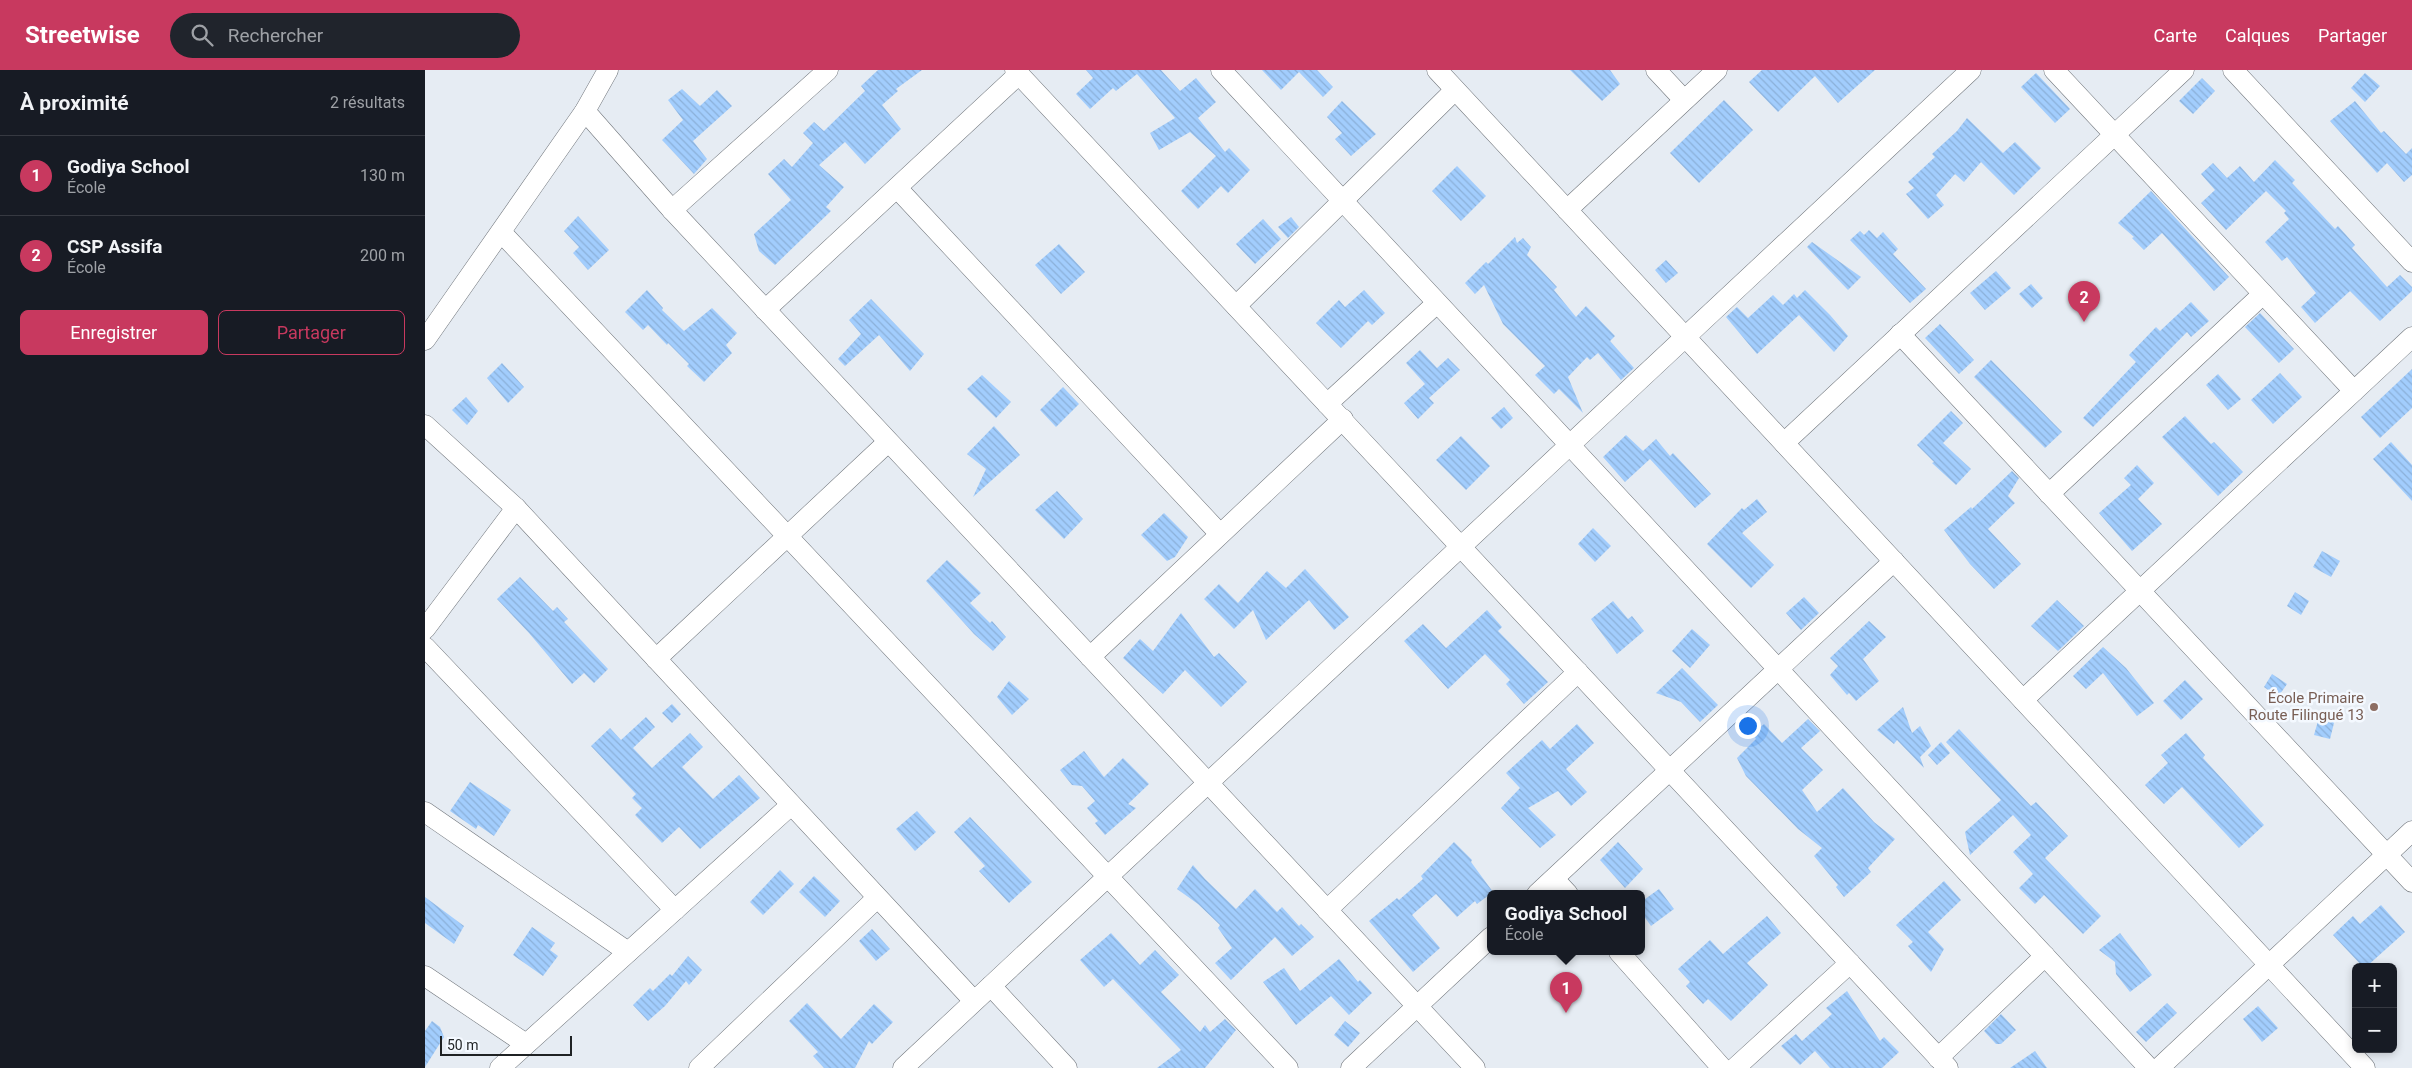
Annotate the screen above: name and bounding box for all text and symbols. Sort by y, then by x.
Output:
search box [170,13,520,58]
text: Streetwise [25,21,140,49]
icon: search [188,21,216,49]
text: Rechercher [228,24,323,47]
text: Carte [2154,25,2197,46]
text: Calques [2225,25,2290,46]
text: Partager [2318,25,2387,46]
text: À proximité [20,91,129,115]
text: 2 résultats [330,93,405,112]
text: Godiya School [67,155,189,178]
text: 1 [31,166,41,185]
text: 130 m [360,166,405,185]
text: École [67,178,106,197]
text: CSP Assifa [67,235,162,258]
text: 2 [31,246,41,265]
text: 200 m [360,246,405,265]
text: École [67,258,106,277]
pin: 2 [2068,281,2100,322]
button: Enregistrer [20,310,208,355]
button: Partager [218,310,405,355]
place label: École Primaire Route Filingué 13 [2249,689,2364,724]
marker: École Primaire Route Filingué 13 [2368,701,2380,713]
your location [1735,713,1761,739]
popup [1487,890,1645,955]
text: Godiya School [1505,902,1627,925]
text: École [1505,925,1544,944]
map controls [2352,963,2397,1053]
button: + [2352,963,2397,1008]
pin: 1 [1550,972,1582,1013]
button: − [2352,1008,2397,1053]
scale bar [440,1033,573,1056]
text: 50 m [447,1037,479,1053]

